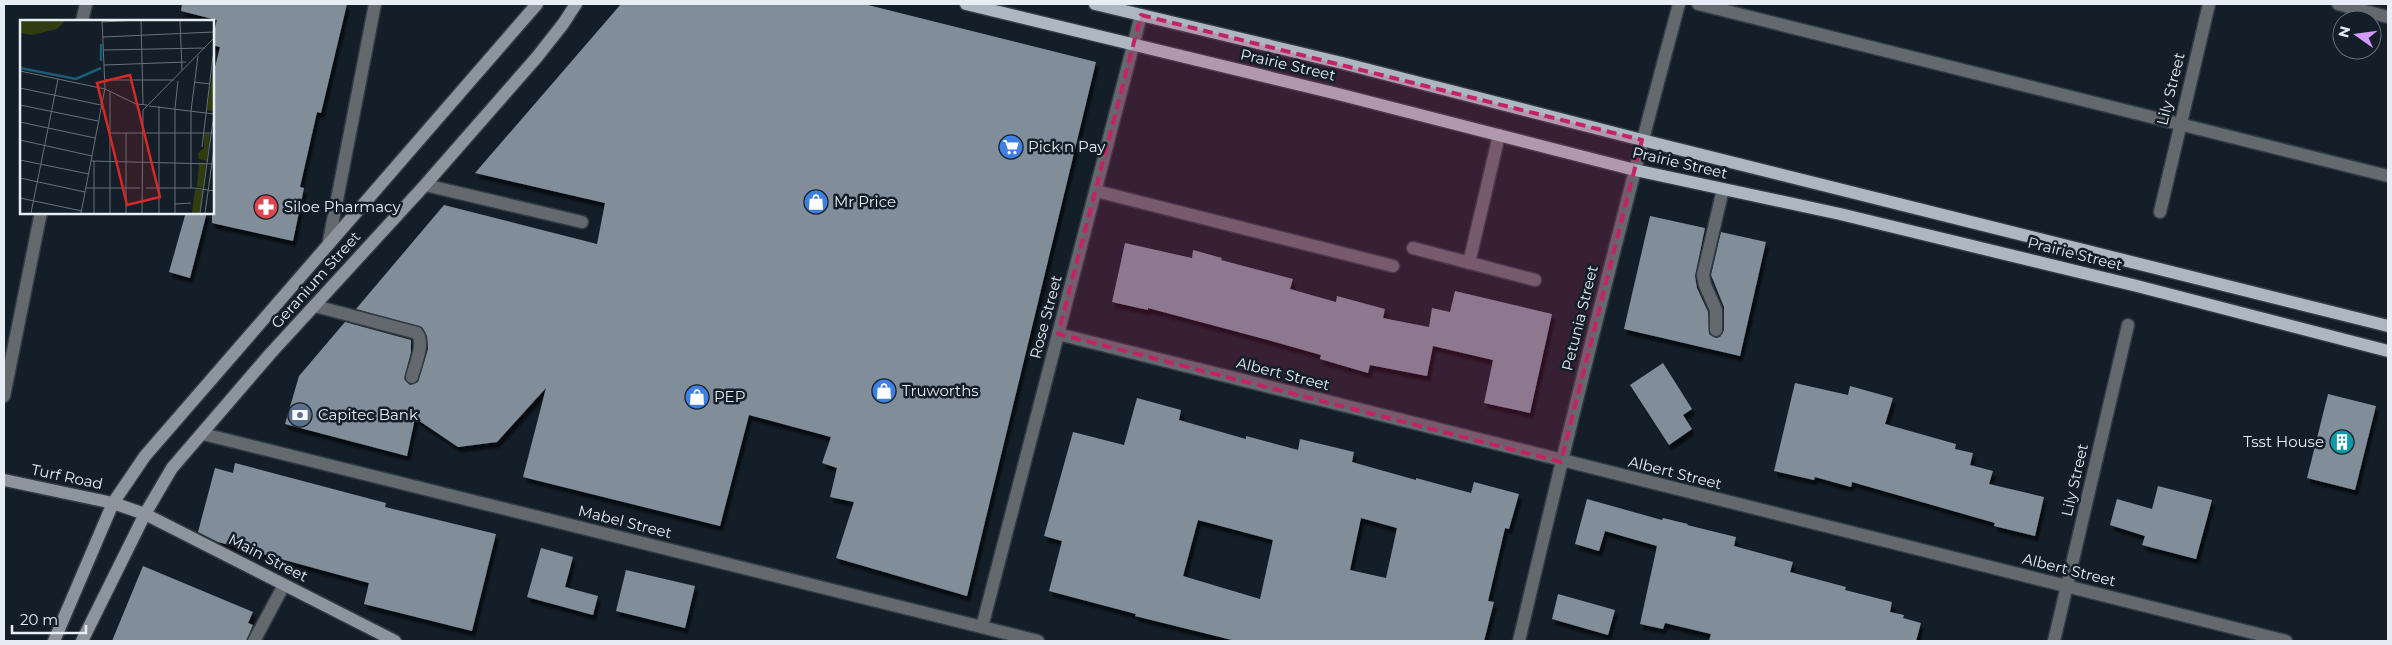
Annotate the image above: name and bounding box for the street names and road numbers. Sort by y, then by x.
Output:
street label: Prairie Street [1239,44,1338,85]
street label: Lily Street [2152,51,2189,127]
street label: Prairie Street [1631,142,1730,183]
street label: Geranium Street [267,227,364,332]
street label: Prairie Street [2026,233,2124,274]
street label: Petunia Street [1557,263,1602,373]
street label: Rose Street [1025,273,1066,361]
street label: Albert Street [1234,353,1332,394]
street label: Lily Street [2057,442,2092,518]
street label: Albert Street [1626,452,1724,493]
street label: Turf Road [30,460,105,493]
street label: Mabel Street [576,501,674,542]
street label: Main Street [225,529,311,586]
street label: Albert Street [2020,549,2118,590]

